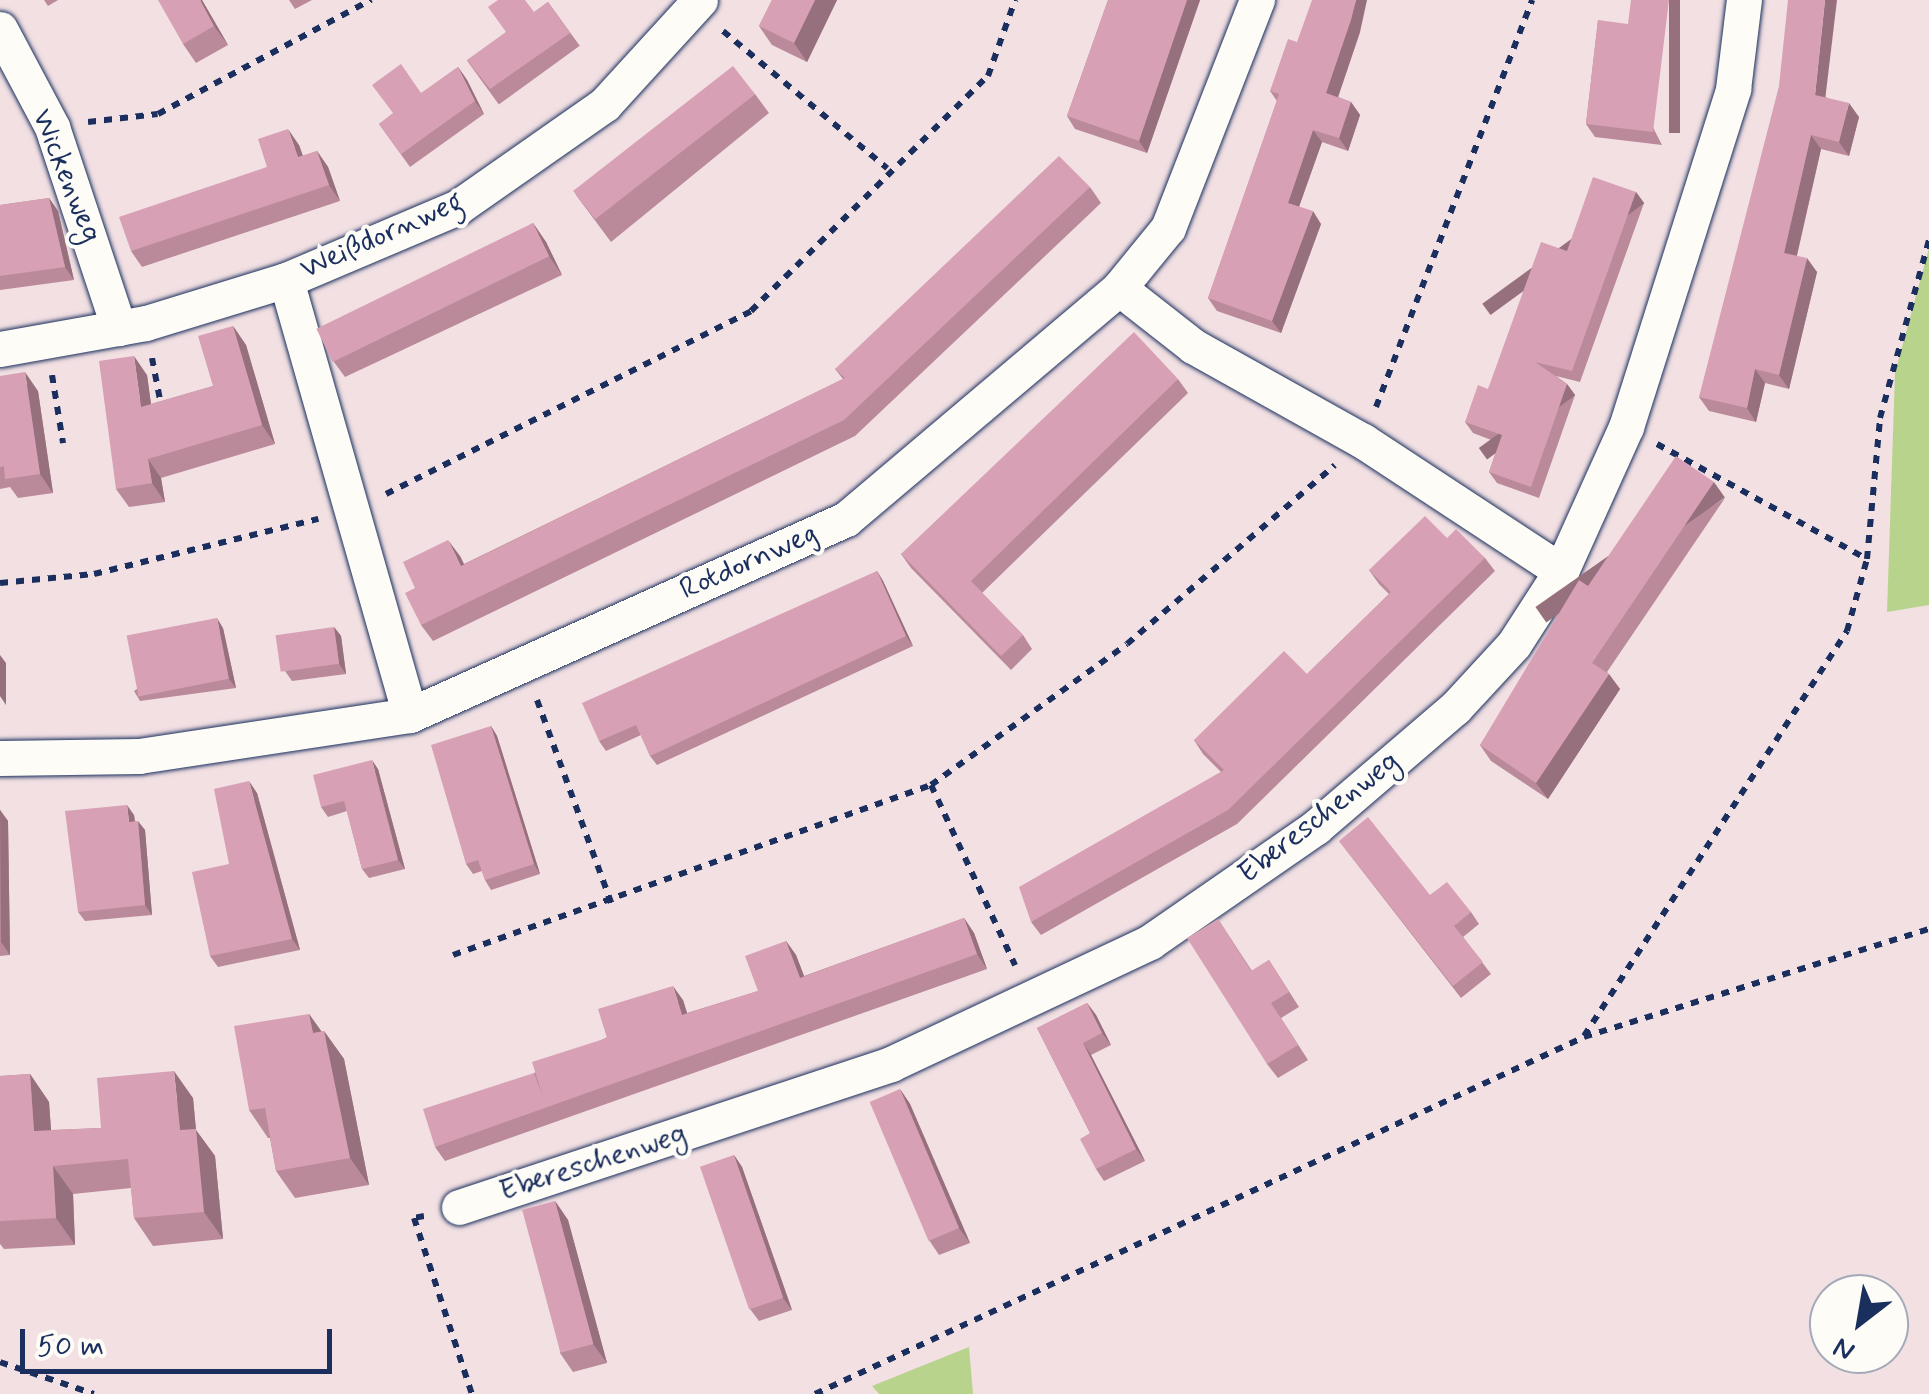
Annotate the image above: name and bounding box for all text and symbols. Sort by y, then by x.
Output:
street label: Wickenweg [23,104,109,248]
street label: Weißdornweg [295,184,469,288]
street label: Rotdornweg [675,516,823,608]
street label: Ebereschenweg [1231,744,1407,892]
street label: Ebereschenweg [495,1116,691,1210]
north arrow [1809,1274,1909,1374]
scale bar [25,1309,338,1371]
text: 50 m [37,1327,104,1366]
text: N [1827,1328,1862,1369]

